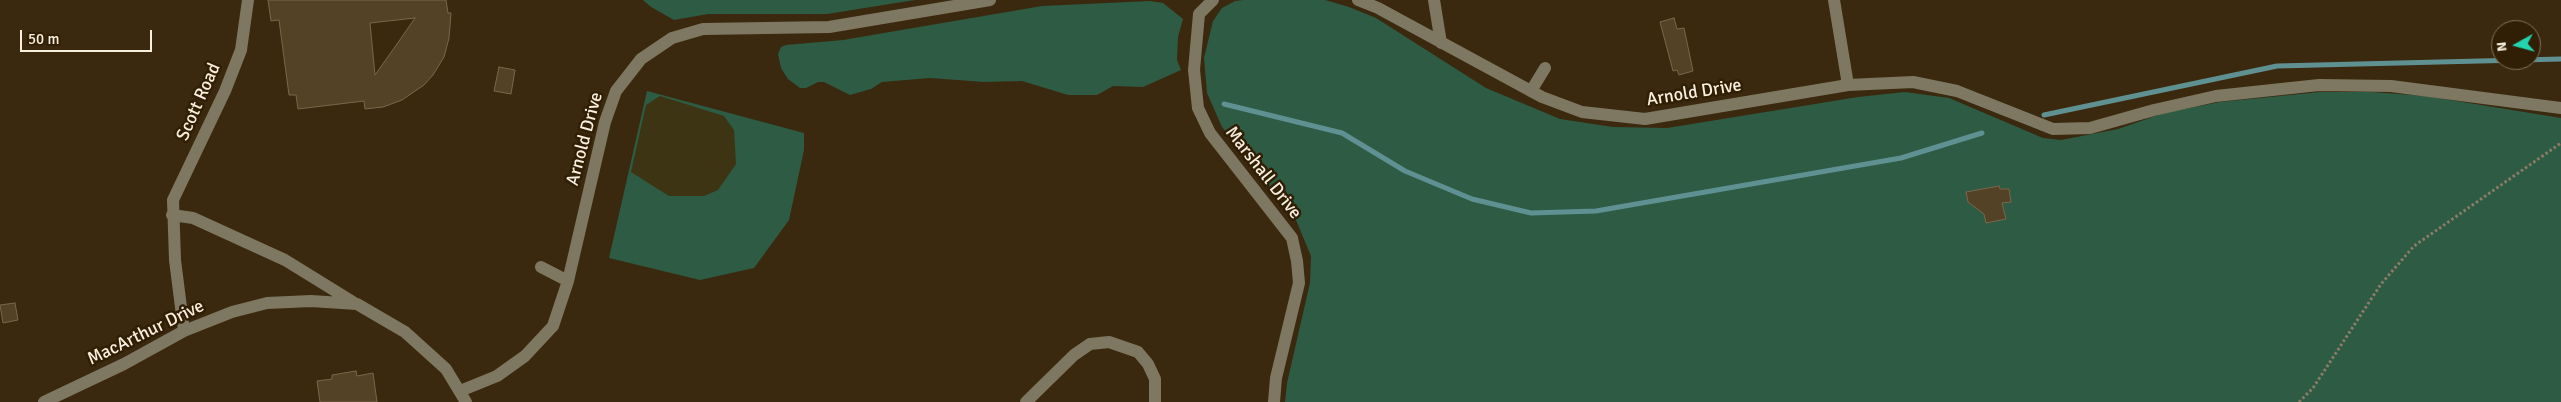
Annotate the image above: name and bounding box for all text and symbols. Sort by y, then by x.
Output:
scale bar [22,20,155,52]
north arrow [2491,20,2541,70]
text: 50 m [28,30,59,48]
text: N [2493,41,2511,53]
street label: Scott Road [172,60,226,144]
street label: Arnold Drive [1645,75,1743,111]
street label: Arnold Drive [562,90,608,188]
street label: Marshall Drive [1220,122,1306,224]
street label: MacArthur Drive [84,295,208,371]

